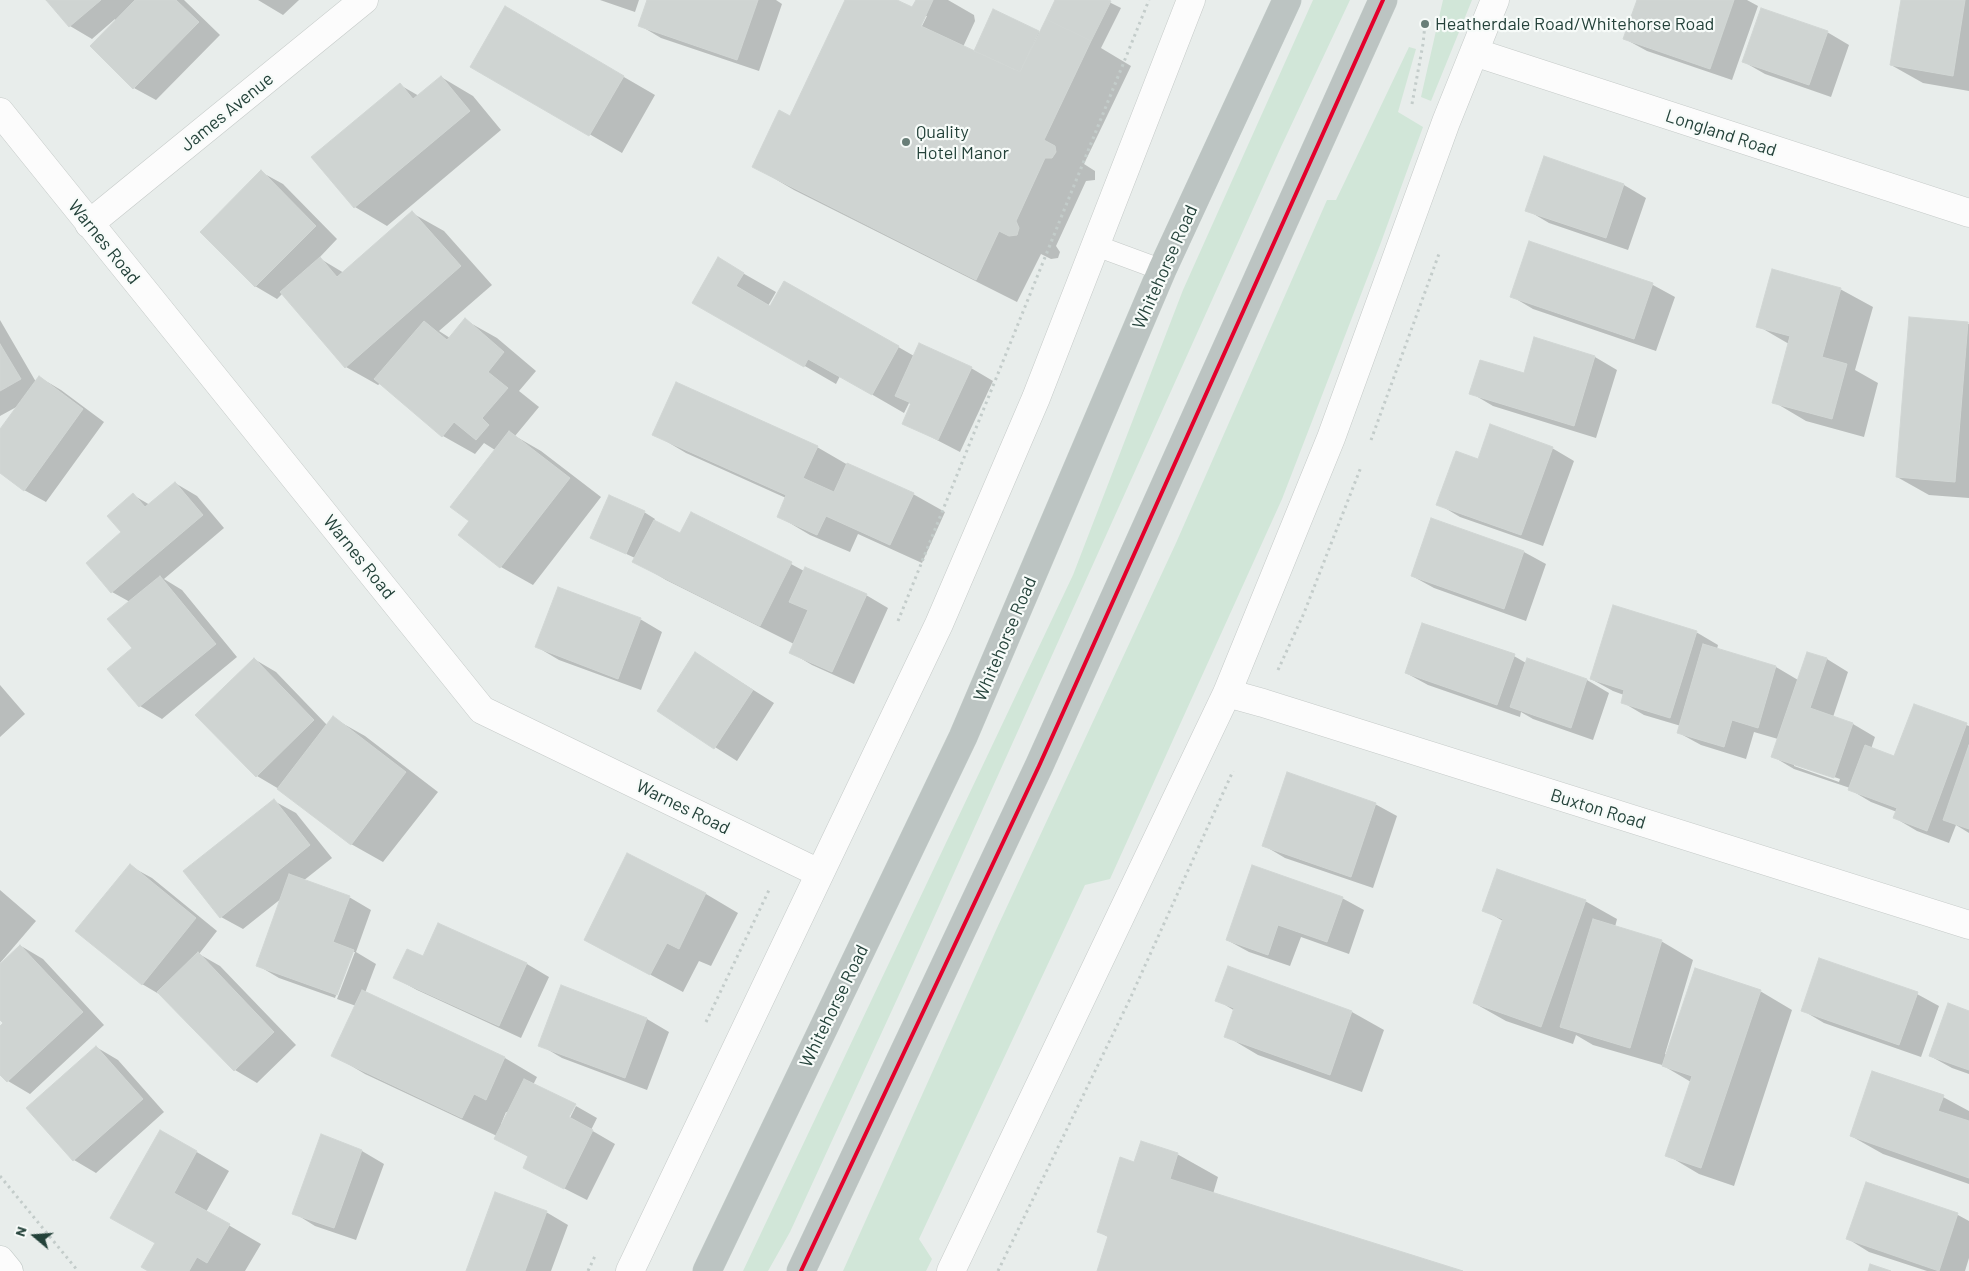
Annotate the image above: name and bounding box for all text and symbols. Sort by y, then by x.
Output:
place label: Heatherdale Road/Whitehorse Road [1435,13,1714,35]
marker: Heatherdale Road/Whitehorse Road [1419,18,1431,30]
street label: James Avenue [176,68,278,156]
street label: Longland Road [1663,105,1779,161]
place label: Quality Hotel Manor [916,121,1009,163]
marker: Quality Hotel Manor [900,136,912,148]
street label: Warnes Road [64,196,144,288]
street label: Whitehorse Road [1128,202,1202,332]
street label: Warnes Road [319,511,399,603]
street label: Whitehorse Road [969,573,1041,705]
street label: Warnes Road [633,775,733,839]
street label: Buxton Road [1548,784,1648,834]
street label: Whitehorse Road [795,941,873,1071]
north arrow [10,1211,60,1261]
text: N [11,1224,30,1238]

